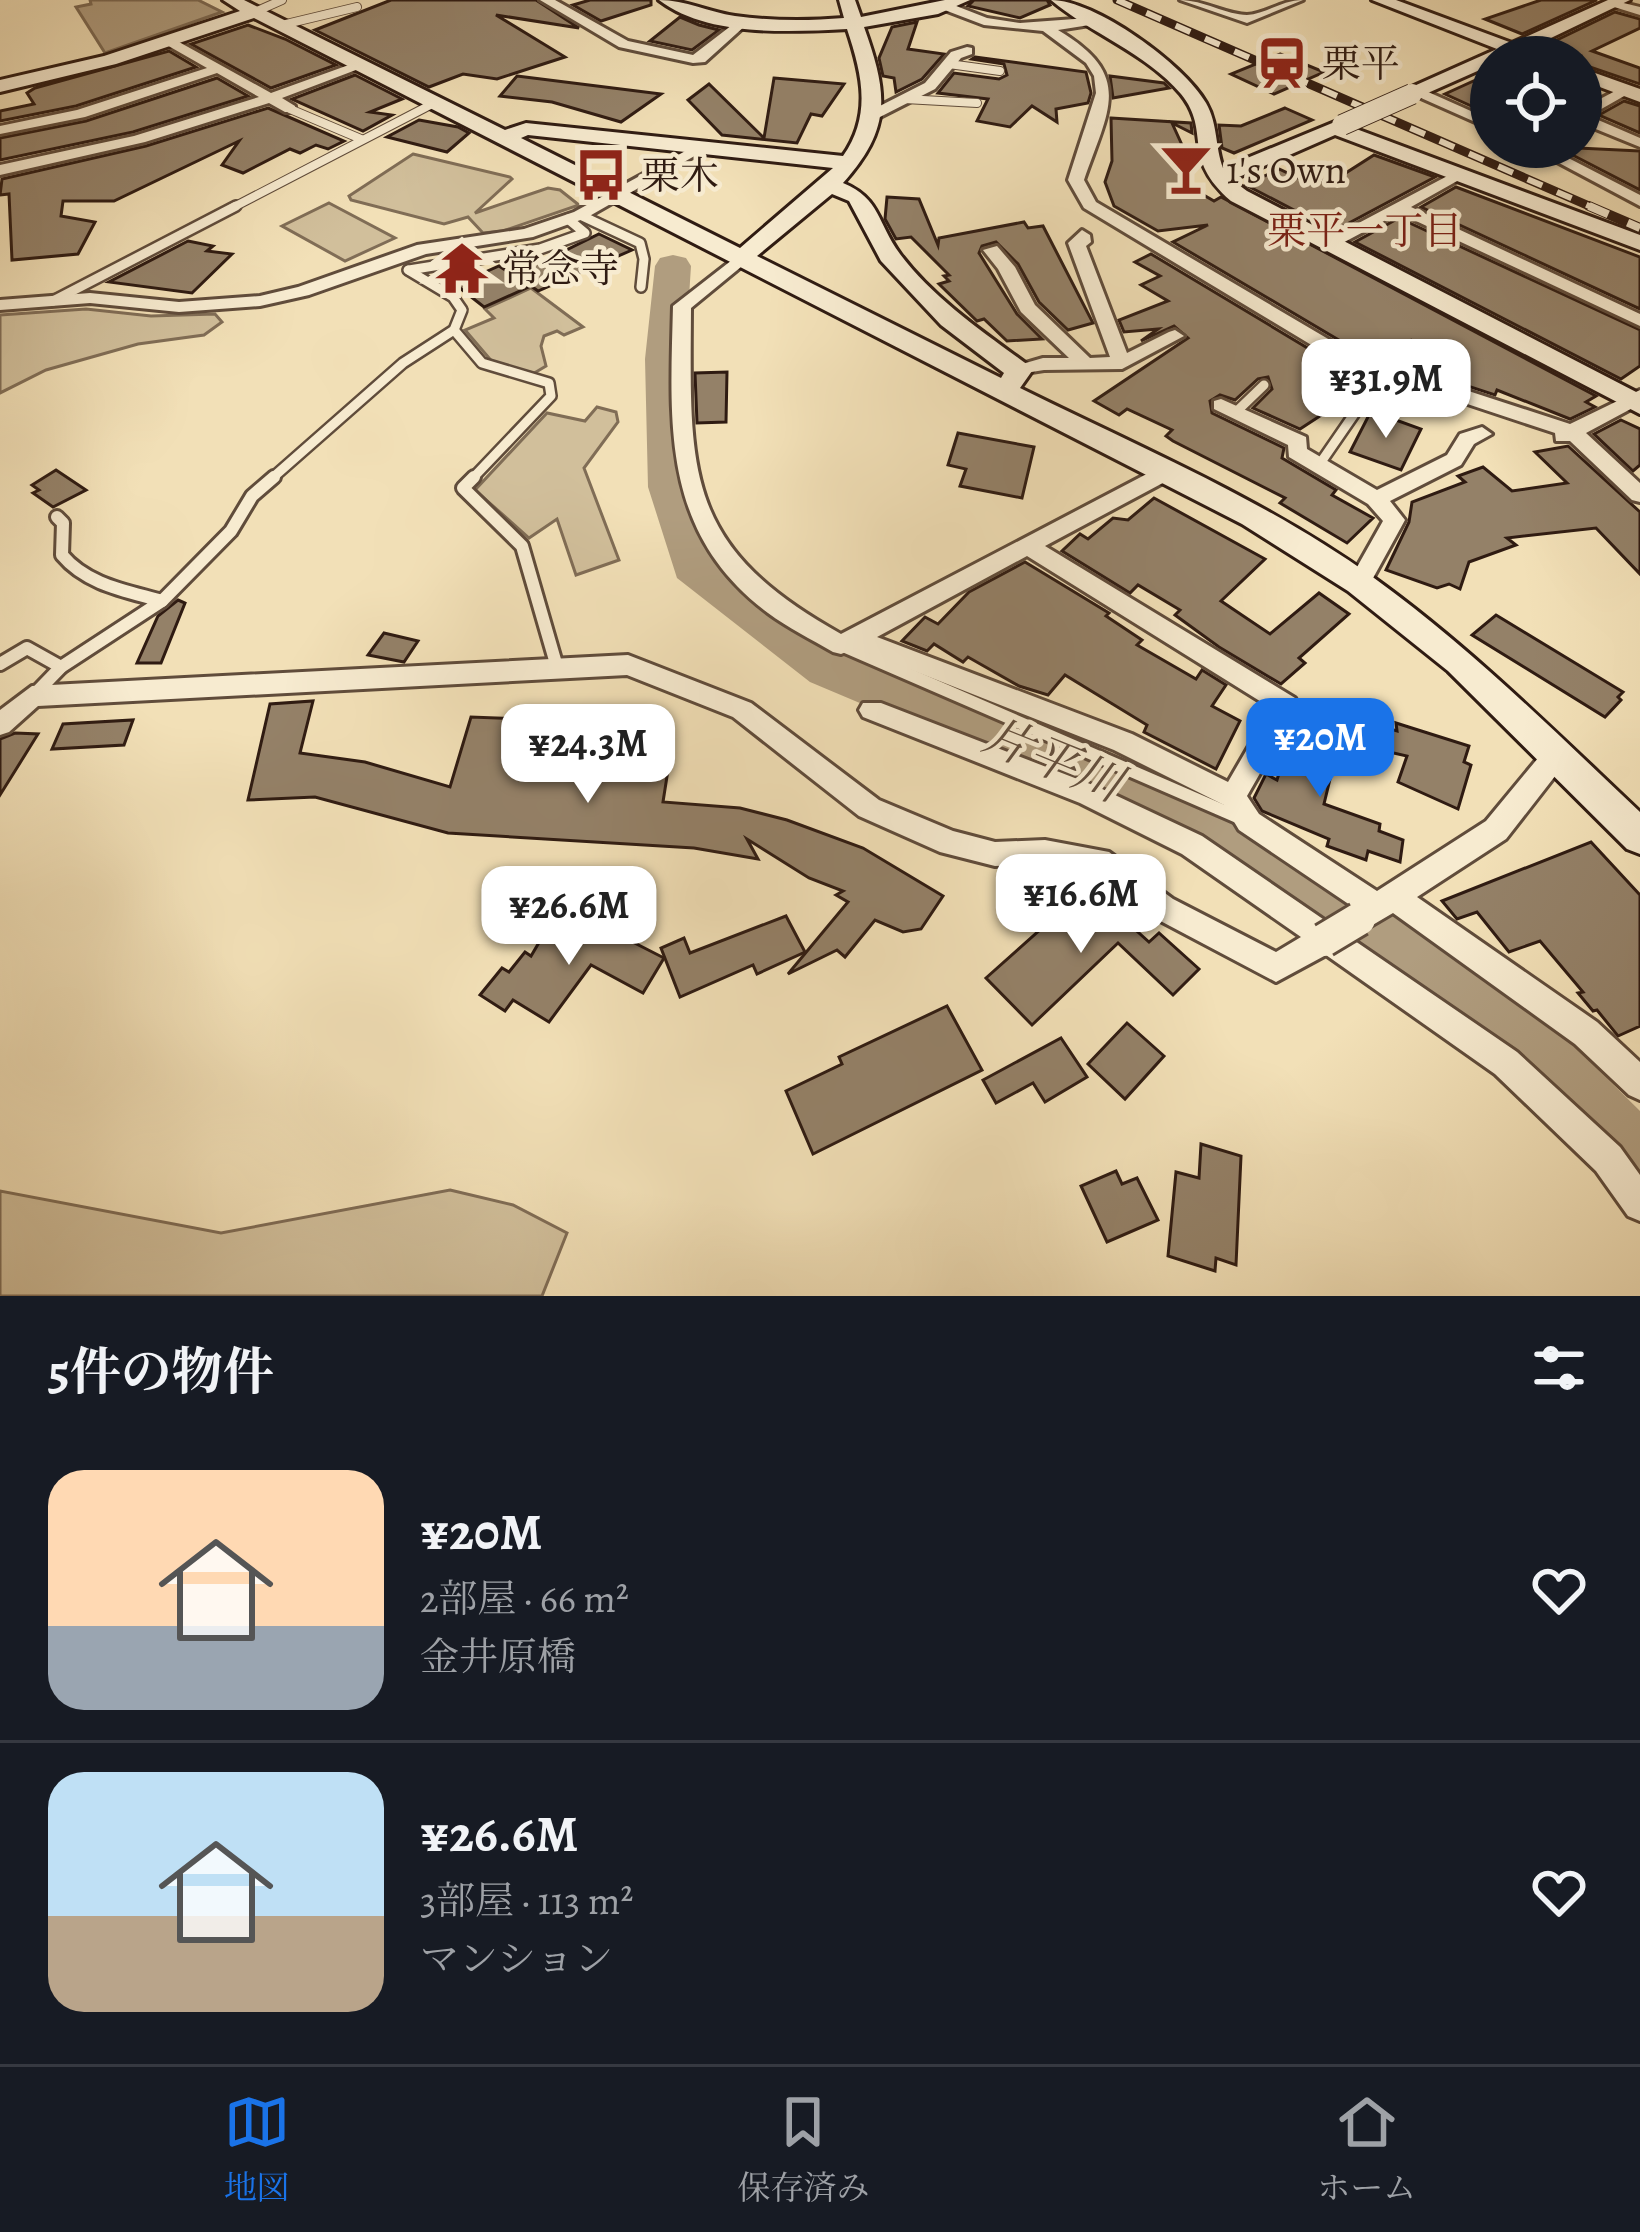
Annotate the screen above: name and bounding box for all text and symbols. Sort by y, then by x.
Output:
station icon: 栗平 [1253,34,1311,92]
map controls [1470,36,1602,168]
button: locate [1470,36,1602,168]
place label: 栗平 [1322,37,1400,90]
bar icon: 1's Own [1157,140,1215,198]
place label: 1's Own [1226,143,1346,196]
bus stop icon: 栗木 [572,146,630,204]
place label: 栗木 [641,149,719,202]
district label: 栗平一丁目 [1267,204,1463,257]
temple icon: 常念寺 [433,239,491,297]
place label: 常念寺 [502,242,619,295]
pin: ¥31.9M [1288,339,1484,441]
text: ¥31.9M [1329,351,1443,404]
pin: ¥20M [1249,698,1391,800]
water label: 片平川 [974,702,1137,819]
pin: ¥24.3M [490,704,686,806]
text: ¥20M [1273,710,1367,763]
text: ¥24.3M [528,716,648,769]
pin: ¥16.6M [983,854,1179,956]
pin: ¥26.6M [471,866,667,968]
text: ¥16.6M [1023,866,1139,919]
text: ¥26.6M [508,878,630,931]
icon: filters [1526,1335,1592,1401]
text: 5件の物件 [48,1337,274,1407]
text: ¥20M [420,1497,542,1567]
icon: home [144,1518,288,1662]
icon: heart [1526,1557,1592,1623]
text: 2部屋 · 66 m² [420,1572,629,1625]
text: 金井原橋 [420,1630,576,1683]
text: ¥26.6M [420,1799,578,1869]
icon: home [144,1820,288,1964]
icon: heart [1526,1859,1592,1925]
text: 3部屋 · 113 m² [420,1874,633,1927]
text: マンション [420,1932,613,1985]
tab: 地図 [224,2089,290,2210]
tab: 保存済み [737,2089,869,2210]
tab: ホーム [1317,2089,1416,2210]

